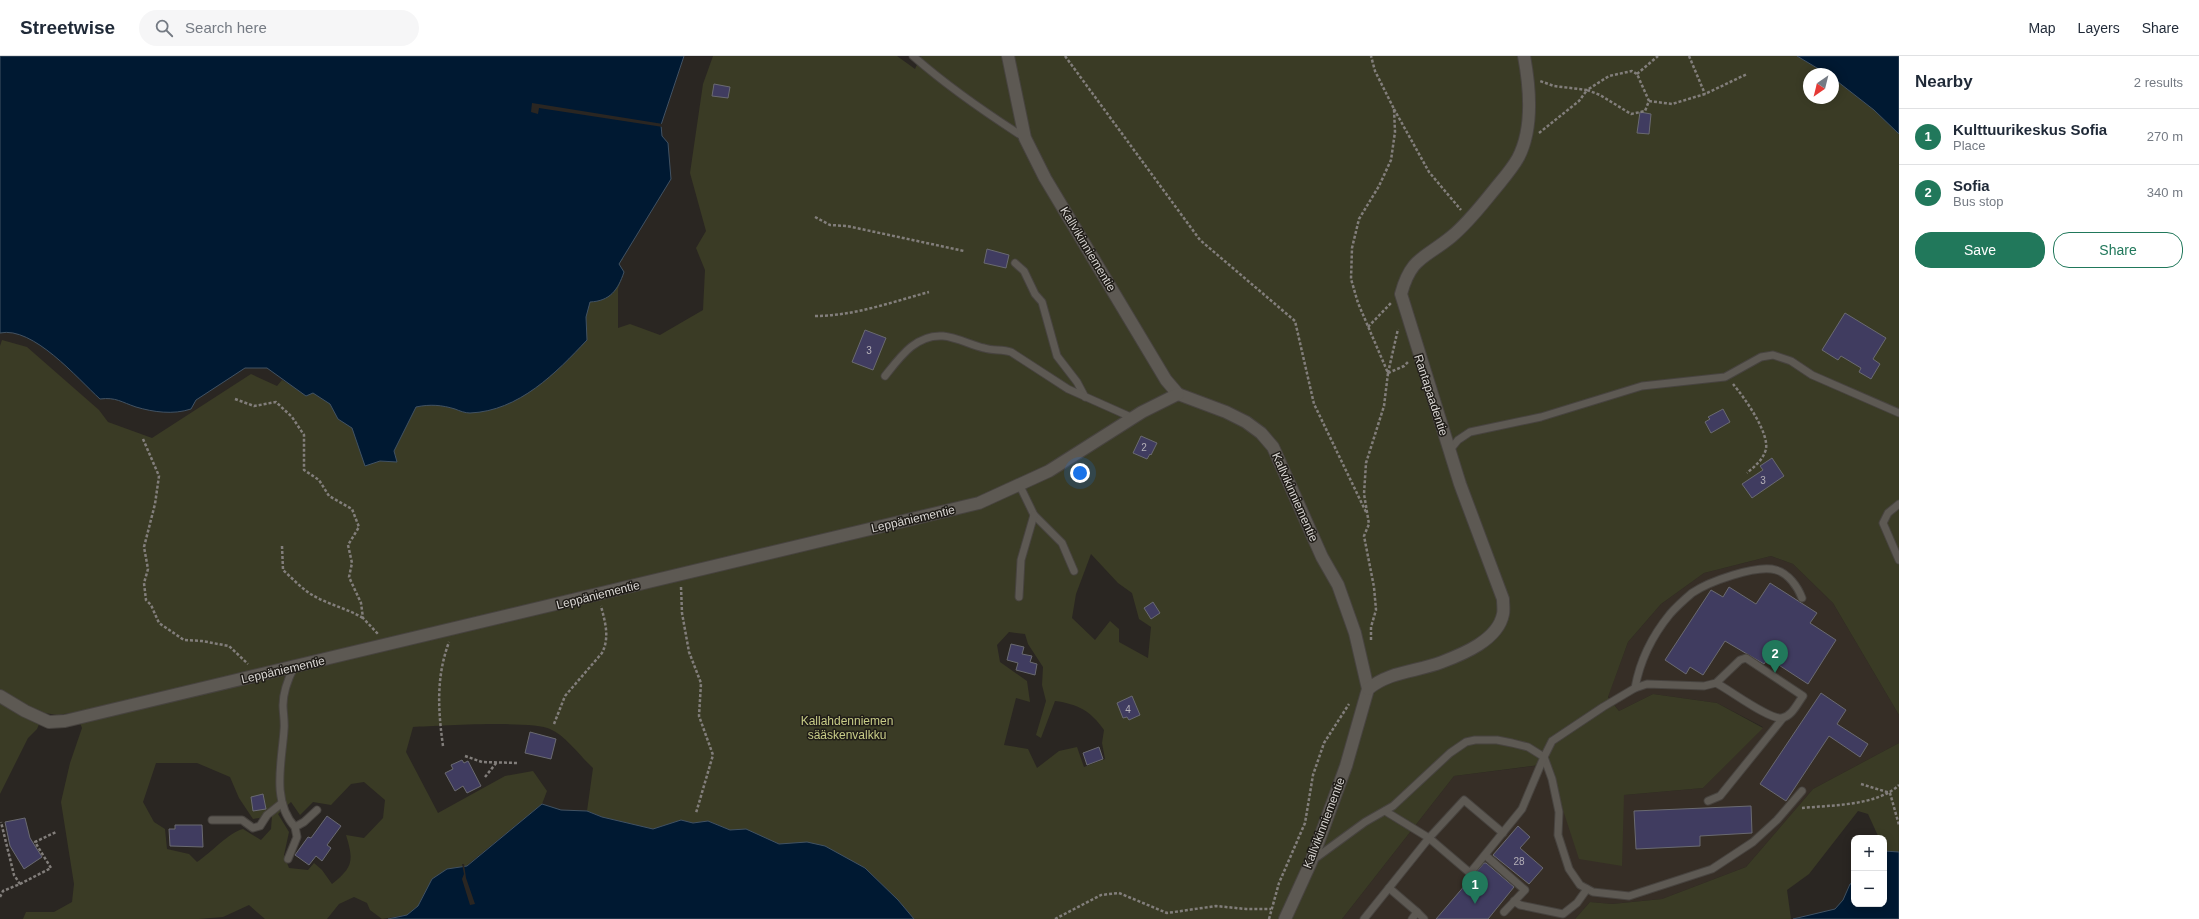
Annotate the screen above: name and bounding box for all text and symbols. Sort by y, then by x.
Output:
search box [139,10,419,46]
text: Streetwise [20,17,115,38]
icon: search [153,17,175,39]
text: Search here [185,19,267,36]
text: Map [2028,20,2056,36]
text: Layers [2078,20,2120,36]
text: Share [2142,20,2179,36]
north arrow [1803,68,1839,104]
text: Nearby [1915,72,1973,91]
text: 2 results [2134,75,2183,90]
text: Kulttuurikeskus Sofia [1953,121,2107,138]
text: 1 [1924,129,1932,144]
text: 270 m [2147,129,2183,144]
text: Place [1953,138,1986,153]
text: Sofia [1953,177,1990,194]
text: 2 [1924,185,1932,200]
text: 340 m [2147,185,2183,200]
text: Bus stop [1953,194,2004,209]
street label: Kallvikinniementie [1057,204,1119,294]
button: Save [1915,232,2045,268]
button: Share [2053,232,2183,268]
house number: 3 [866,345,872,356]
street label: Rantapaadentie [1411,353,1451,438]
house number: 2 [1141,442,1147,453]
street label: Kallvikinniementie [1269,450,1321,544]
your location [1070,463,1090,483]
house number: 3 [1760,475,1766,486]
street label: Leppäniementie [870,503,956,535]
street label: Leppäniementie [555,578,641,612]
pin: 2 [1762,640,1788,673]
street label: Leppäniementie [240,654,326,686]
house number: 4 [1125,704,1131,715]
park label: Kallahdenniemen sääskenvalkku [801,714,893,742]
street label: Kallvikinniementie [1300,775,1348,870]
map controls [1851,835,1887,907]
button: + [1851,835,1887,871]
house number: 28 [1513,856,1525,867]
pin: 1 [1462,871,1488,904]
button: − [1851,871,1887,907]

